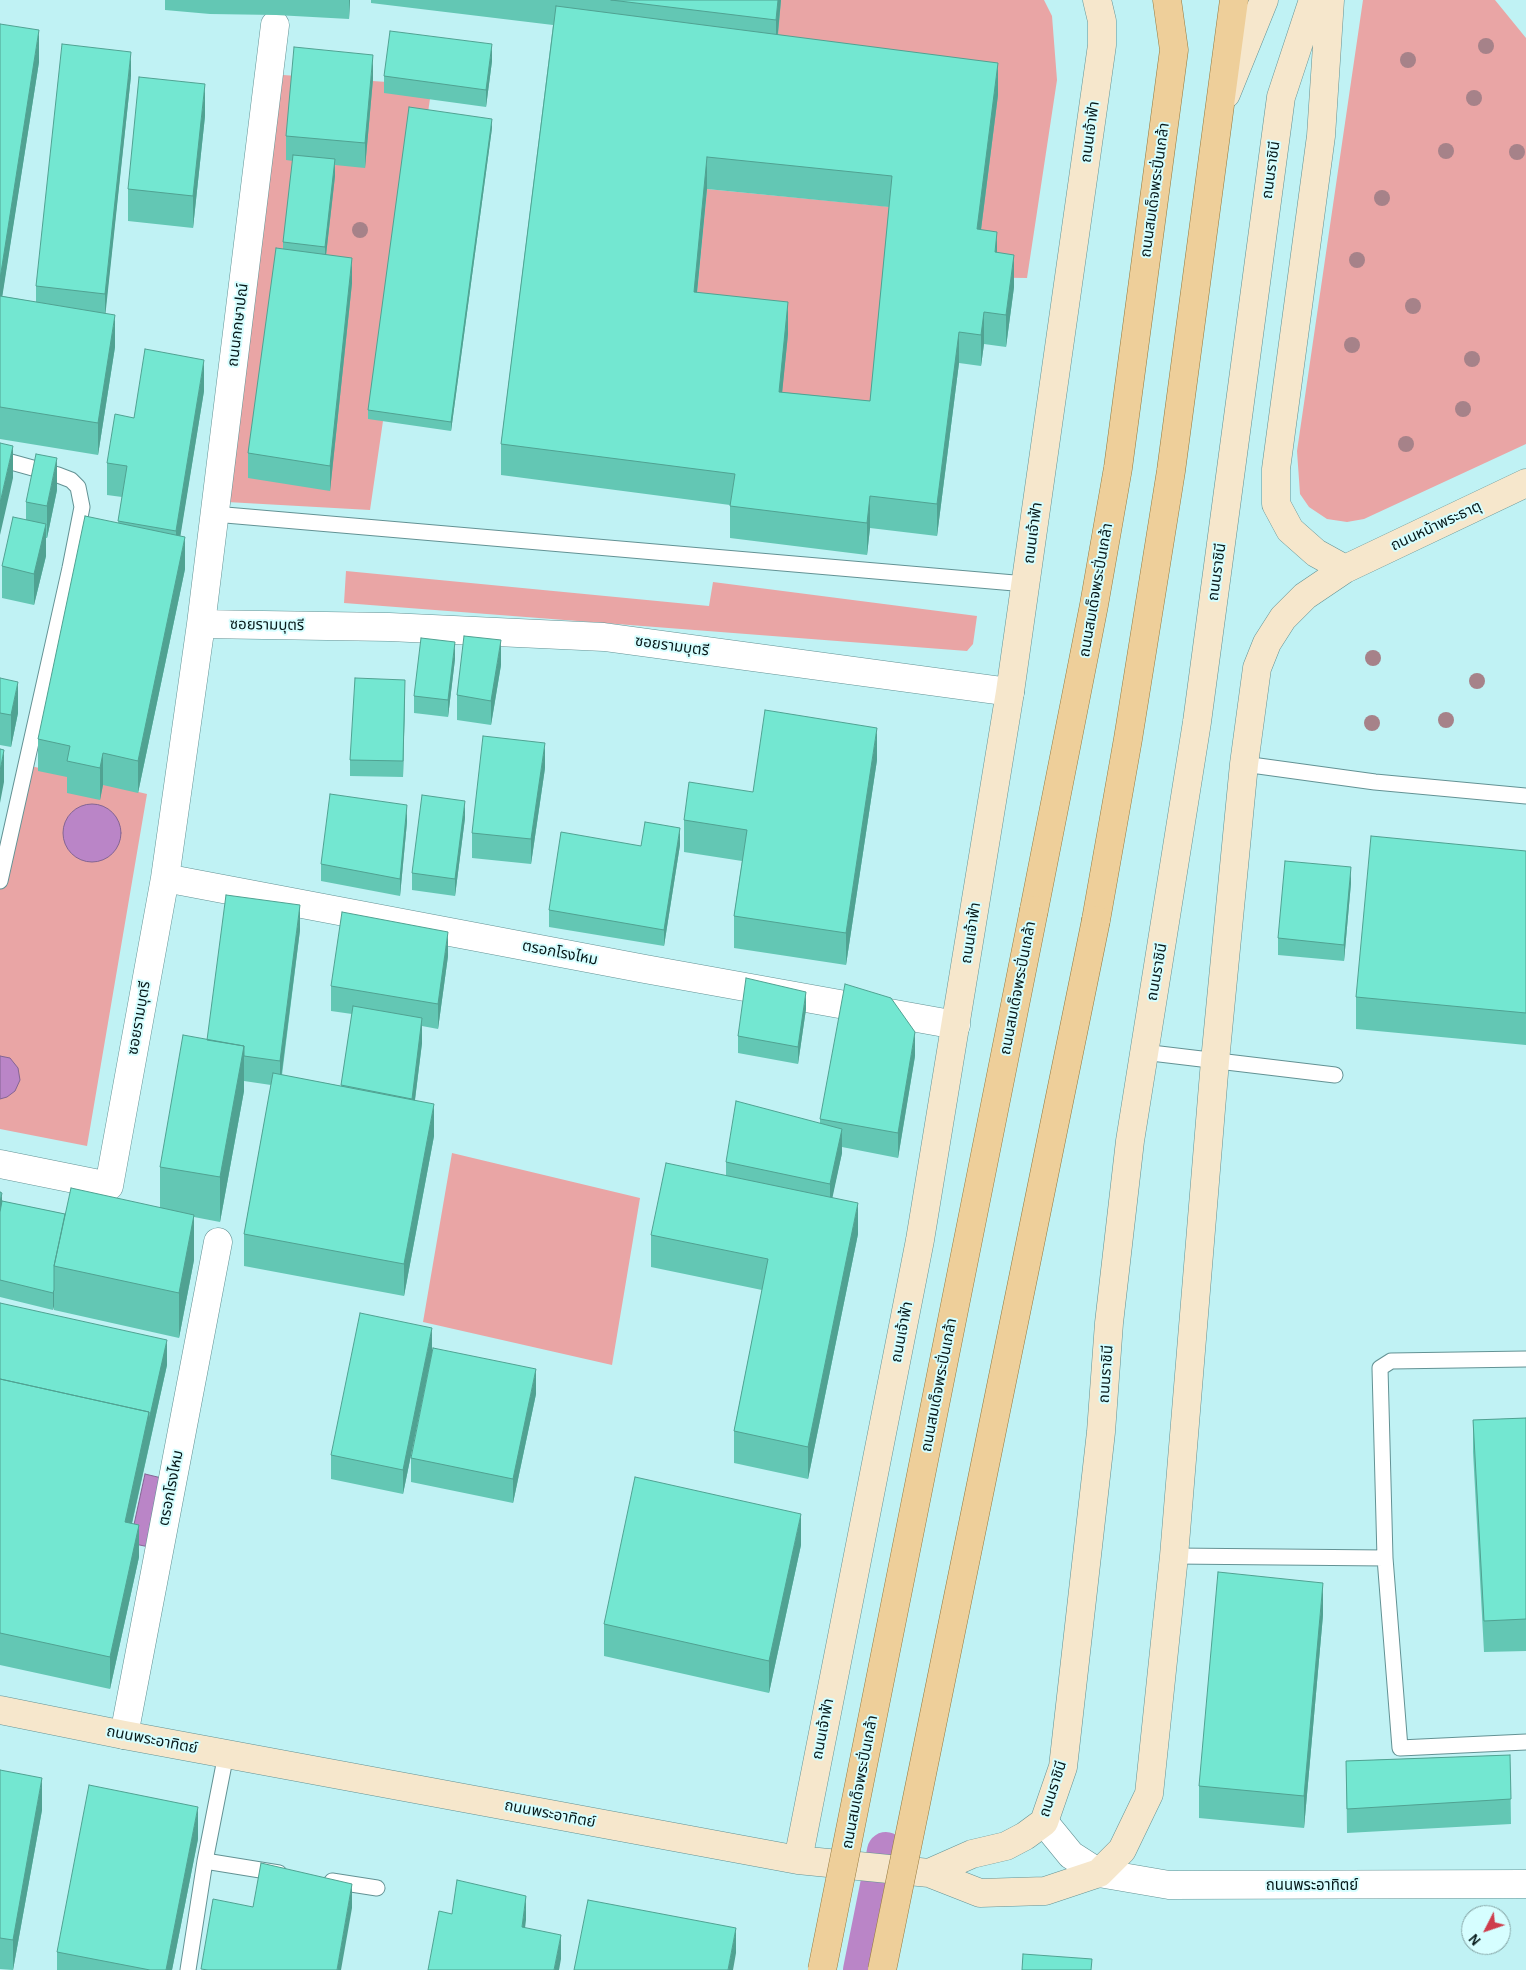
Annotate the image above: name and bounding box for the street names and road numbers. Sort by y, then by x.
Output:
street label: ถนนเจ้าฟ้า [1077,100,1103,164]
street label: ถนนสมเด็จพระปิ่นเกล้า [1137,121,1173,259]
street label: ถนนราชินี [1258,140,1284,200]
street label: ถนนกกษาปณ์ [224,282,252,368]
street label: ถนนหน้าพระธาตุ [1388,497,1484,555]
street label: ถนนเจ้าฟ้า [1020,501,1046,565]
street label: ถนนสมเด็จพระปิ่นเกล้า [1075,522,1117,658]
street label: ถนนราชินี [1204,542,1230,602]
street label: ซอยรามบุตรี [230,615,304,635]
street label: ซอยรามบุตรี [634,632,710,660]
street label: ถนนเจ้าฟ้า [957,901,985,965]
street label: ถนนสมเด็จพระปิ่นเกล้า [996,920,1040,1056]
street label: ตรอกโรงไหม [521,937,599,969]
street label: ถนนราชินี [1143,942,1171,1002]
street label: ซอยรามบุตรี [124,980,154,1056]
street label: ถนนเจ้าฟ้า [887,1300,917,1364]
street label: ถนนสมเด็จพระปิ่นเกล้า [917,1317,961,1453]
street label: ถนนราชินี [1095,1344,1117,1404]
street label: ตรอกโรงไหม [155,1449,187,1527]
street label: ถนนเจ้าฟ้า [808,1697,838,1761]
street label: ถนนสมเด็จพระปิ่นเกล้า [838,1714,882,1850]
street label: ถนนพระอาทิตย์ [105,1722,199,1758]
street label: ถนนราชินี [1035,1759,1071,1819]
street label: ถนนพระอาทิตย์ [503,1796,597,1832]
street label: ถนนพระอาทิตย์ [1266,1876,1358,1894]

